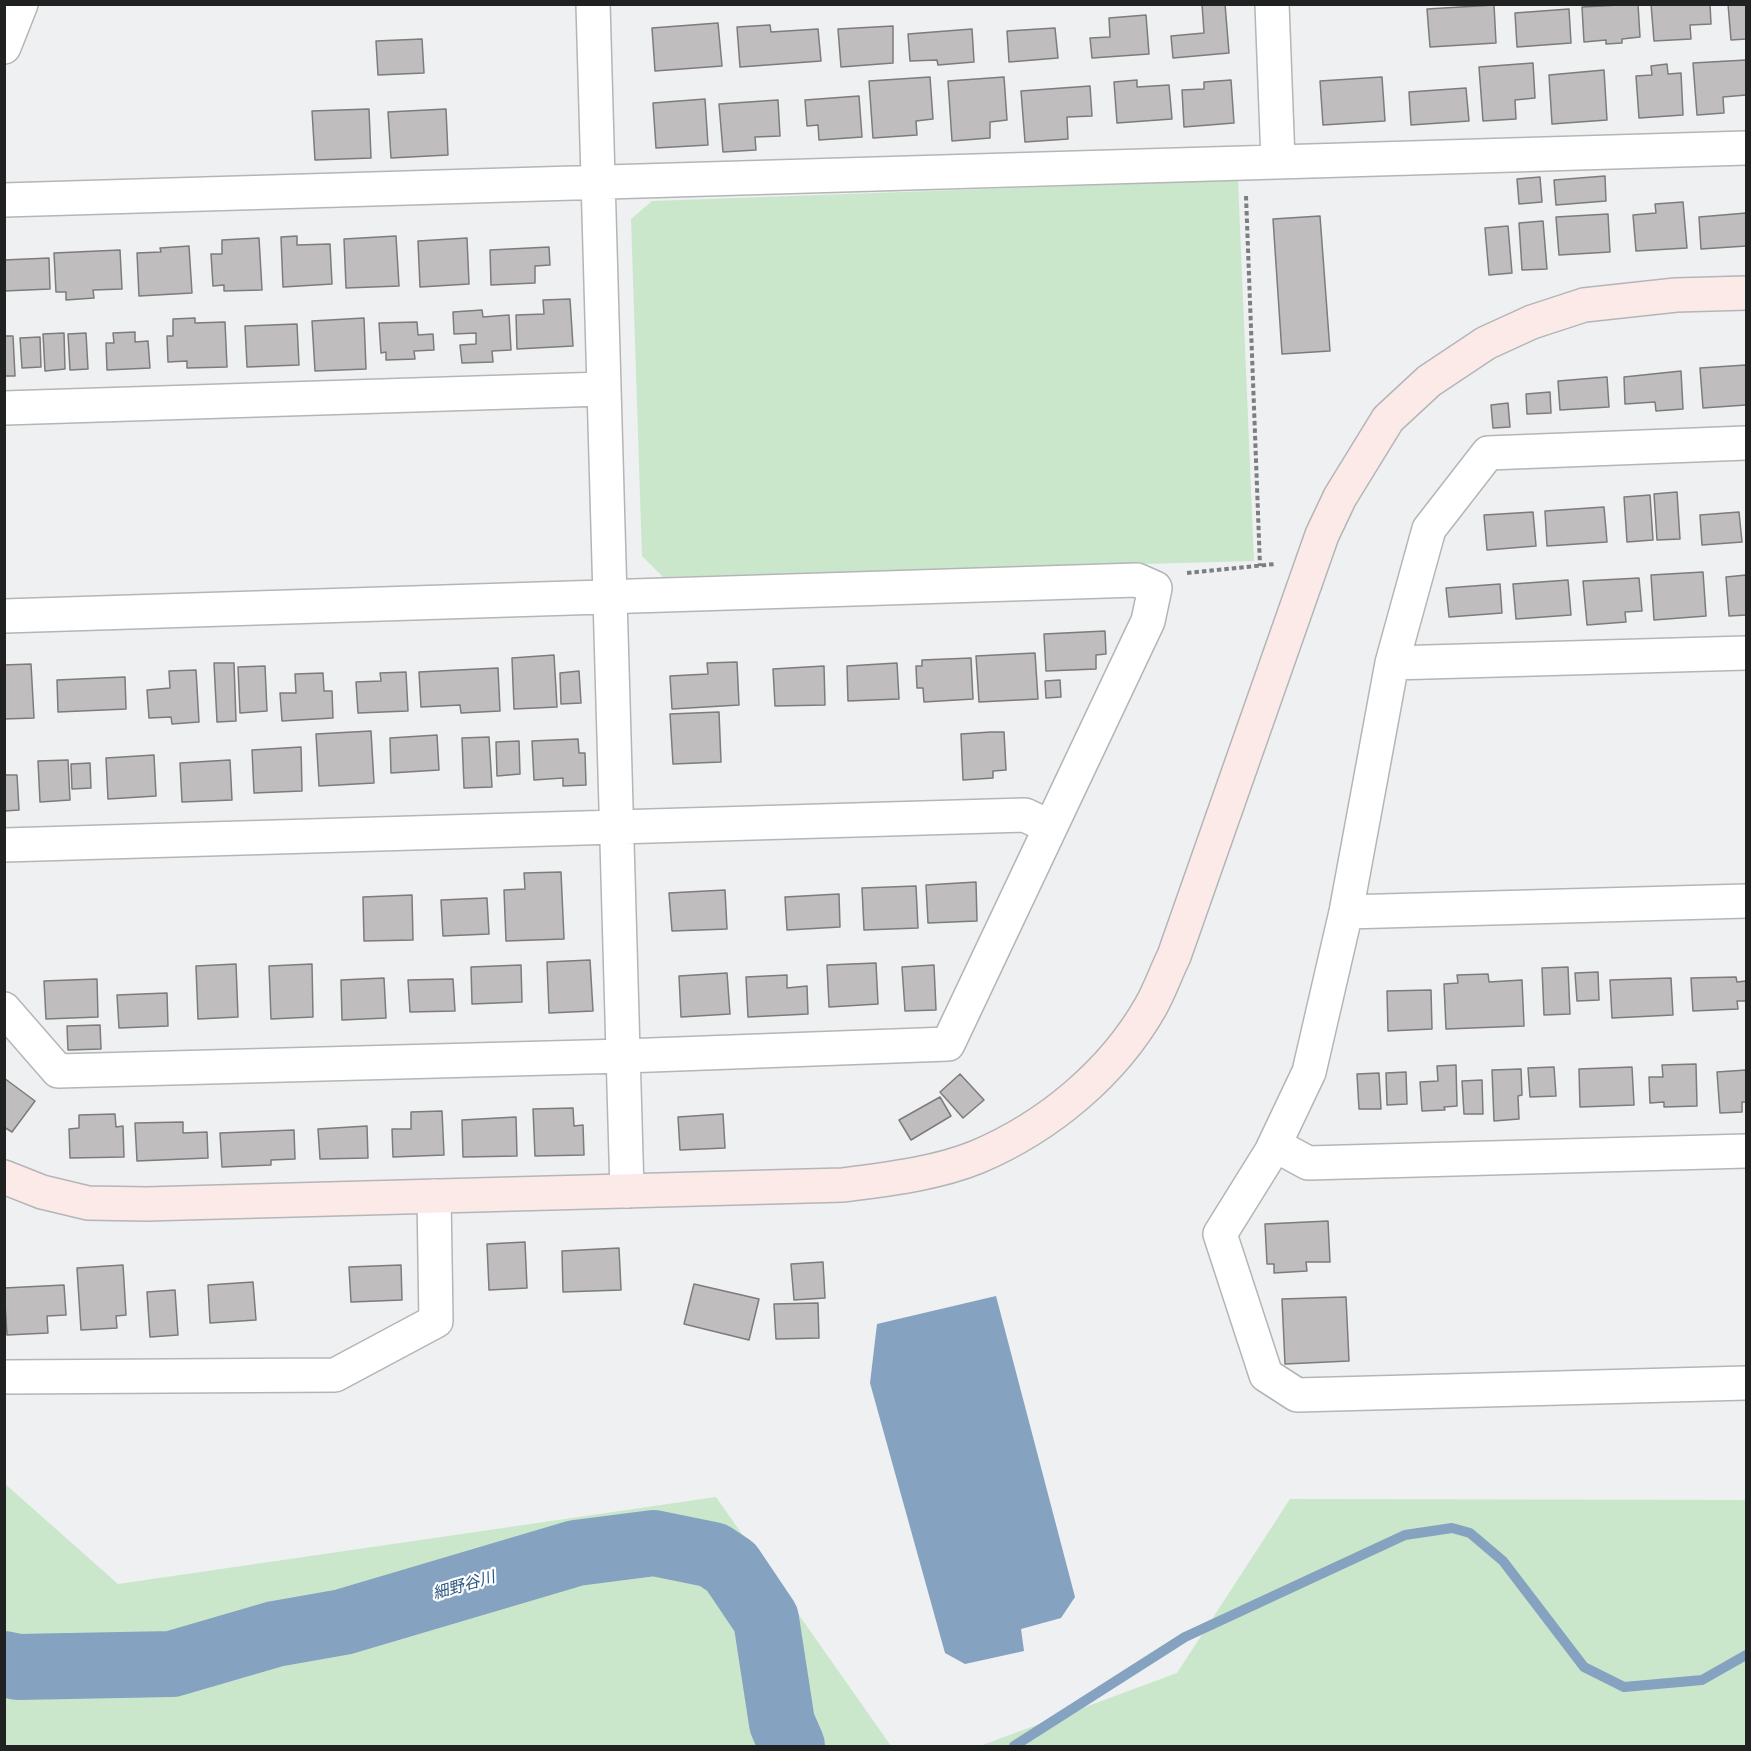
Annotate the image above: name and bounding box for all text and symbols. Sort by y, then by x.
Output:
water label: 細野谷川 [431,1568,497,1604]

